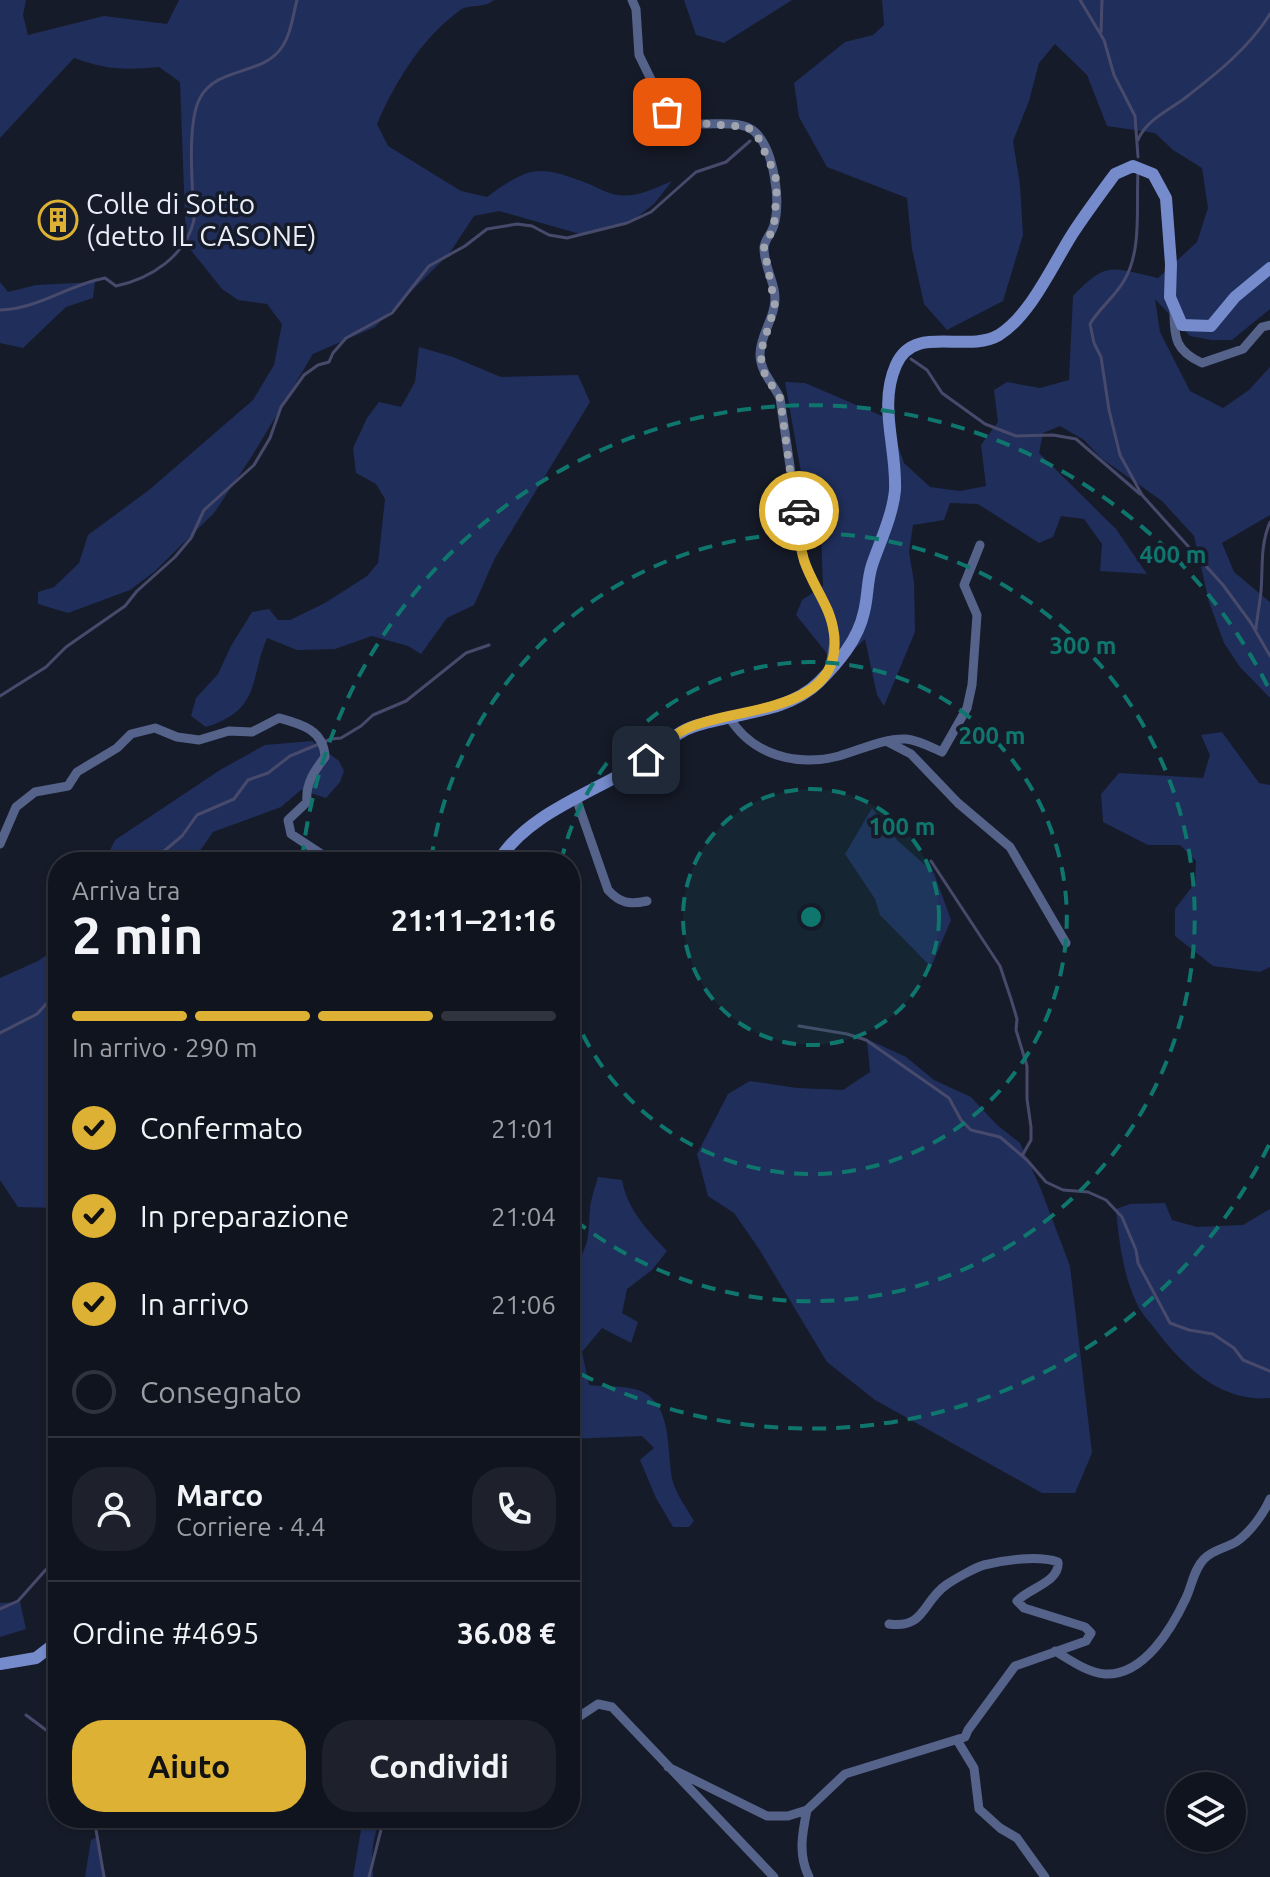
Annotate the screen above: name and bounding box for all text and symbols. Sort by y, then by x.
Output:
pin [633,78,701,146]
icon: bag [645,90,689,134]
place label: Colle di Sotto (detto IL CASONE) [86,188,317,252]
building icon: Colle di Sotto (detto IL CASONE) [37,199,79,241]
courier [759,471,839,551]
icon: car [777,489,821,533]
text: 400 m [1140,541,1206,568]
text: 300 m [1050,632,1116,659]
text: 200 m [959,722,1025,749]
pin [612,726,680,794]
icon: home [624,738,668,782]
text: 100 m [869,813,935,840]
text: Arriva tra [72,876,180,905]
text: 21:11–21:16 [391,903,556,937]
centre of rings [797,903,825,931]
text: 2 min [72,906,203,964]
text: In arrivo · 290 m [72,1033,257,1062]
icon: check [72,1106,116,1150]
text: Confermato [140,1111,303,1145]
text: 21:01 [491,1114,556,1143]
icon: check [72,1194,116,1238]
text: In preparazione [140,1199,349,1233]
text: 21:04 [491,1202,556,1231]
icon: check [72,1282,116,1326]
text: In arrivo [140,1287,249,1321]
text: 21:06 [491,1290,556,1319]
text: Consegnato [140,1375,302,1409]
button: person [72,1467,156,1551]
button: phone [472,1467,556,1551]
text: Marco [176,1478,263,1512]
text: Corriere · 4.4 [176,1512,326,1541]
text: Ordine #4695 [72,1616,259,1650]
text: 36.08 € [457,1616,556,1650]
button: Aiuto [72,1720,306,1812]
button: Condividi [322,1720,556,1812]
map controls [1166,1772,1246,1852]
button: layers [1166,1772,1246,1852]

